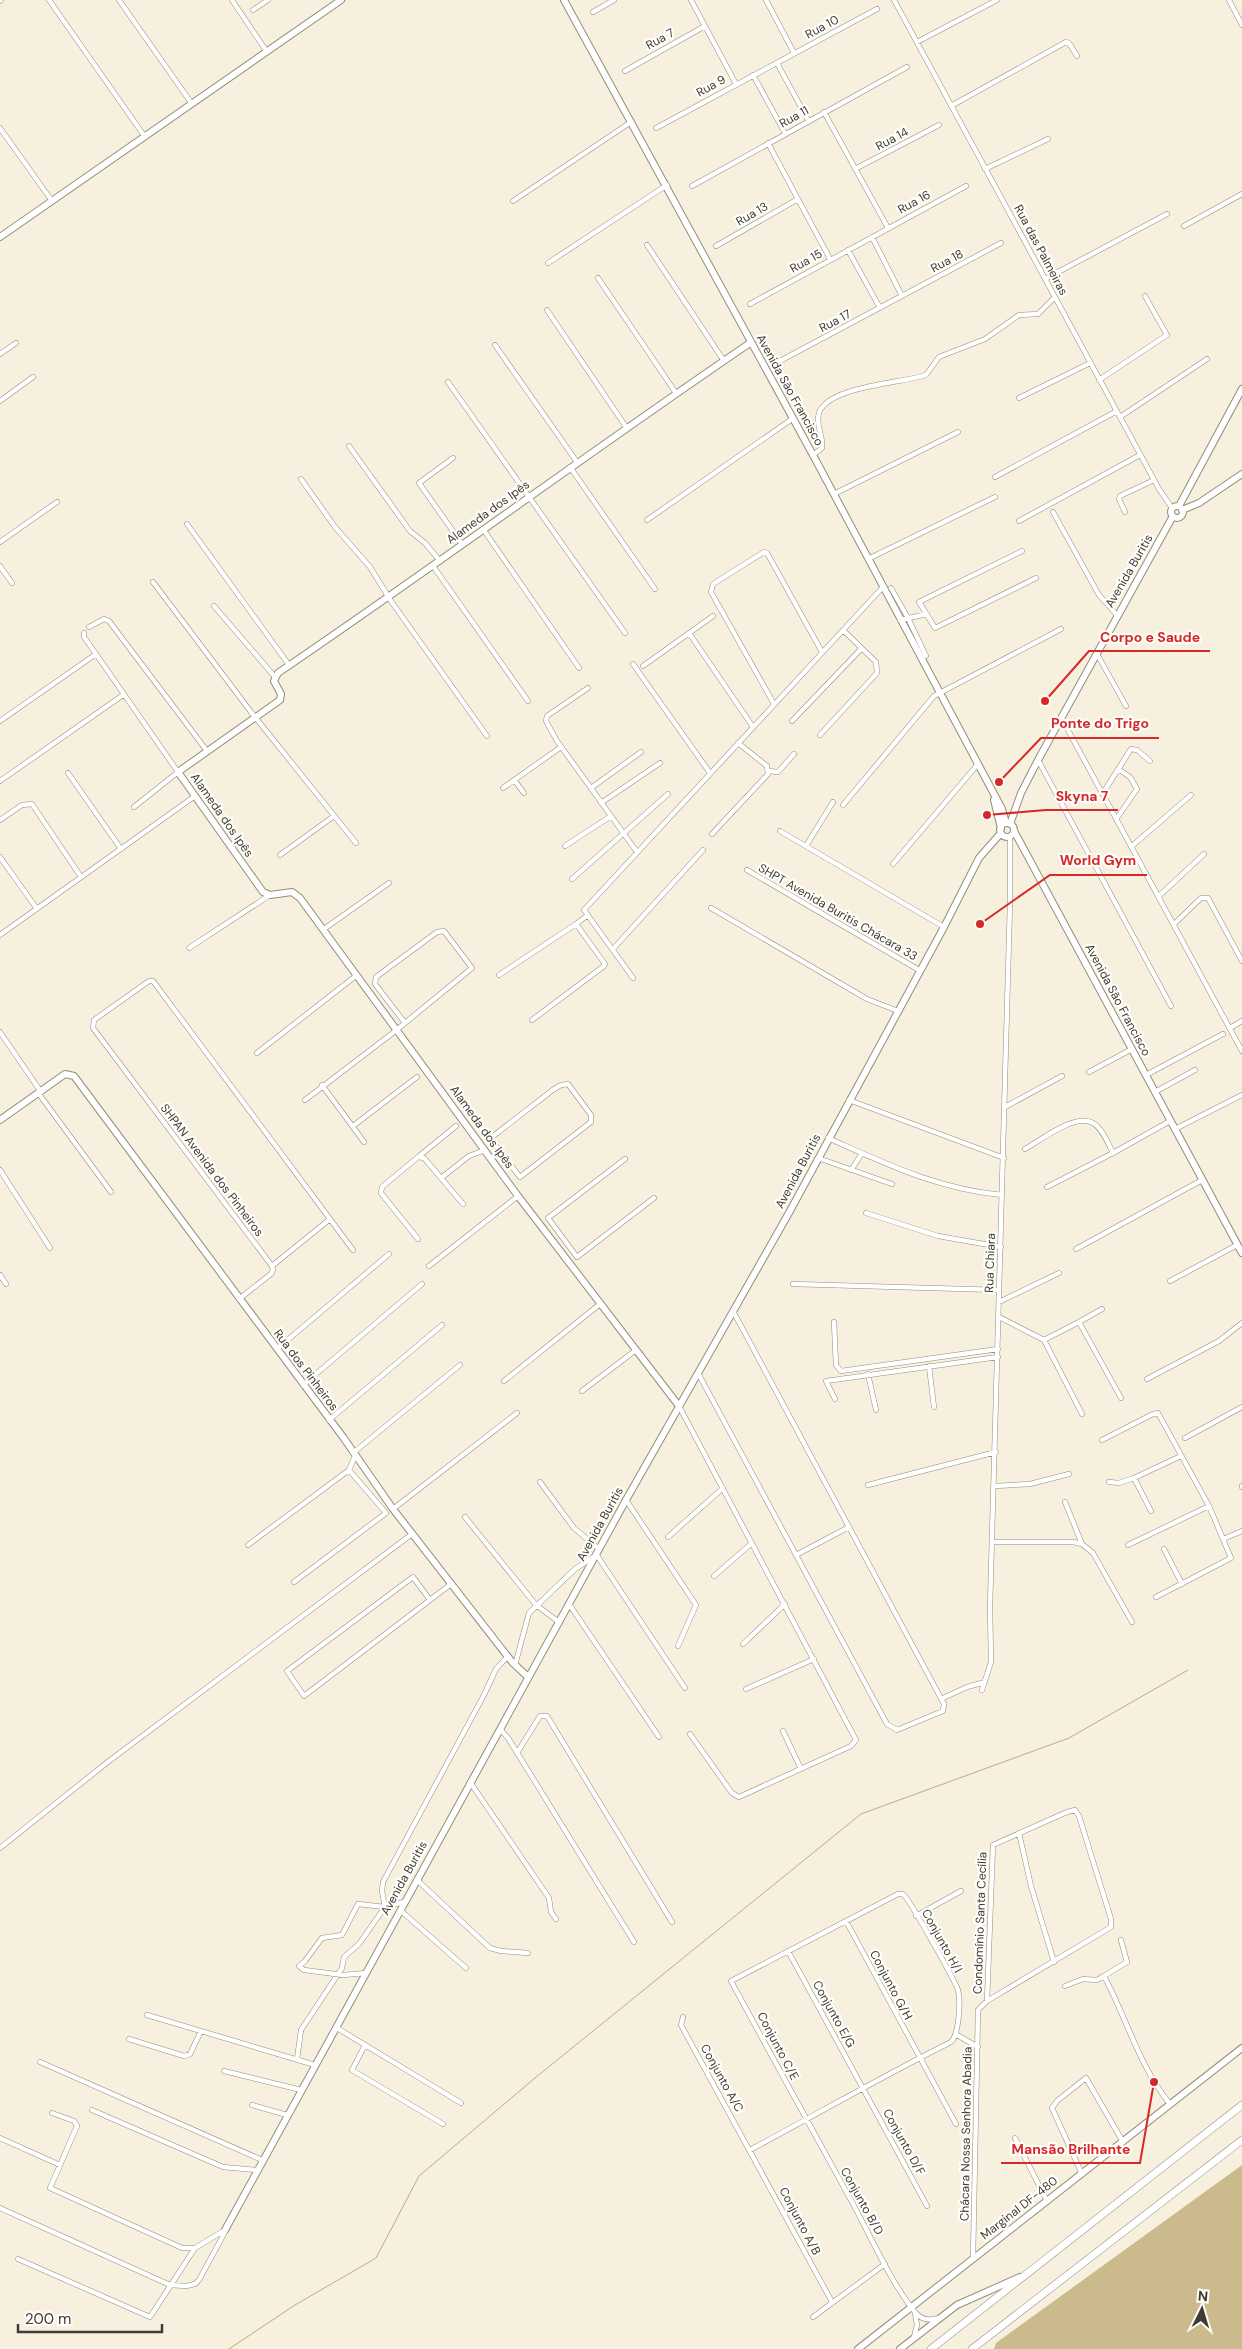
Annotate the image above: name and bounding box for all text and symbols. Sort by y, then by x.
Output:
street label: Rua 10 [802,12,842,42]
street label: Rua 7 [643,25,677,53]
street label: Rua 9 [693,71,729,101]
street label: Rua 11 [776,102,812,132]
street label: Rua 14 [873,124,911,154]
street label: Rua 16 [895,187,933,217]
street label: Rua 13 [733,198,771,230]
street label: Rua das Palmeiras [1010,202,1072,298]
street label: Rua 15 [787,246,825,276]
street label: Rua 18 [928,246,966,276]
street label: Rua 17 [816,306,854,336]
street label: Avenida São Francisco [753,331,827,449]
street label: Alameda dos Ipês [443,476,533,548]
street label: Avenida Buritis [1102,531,1156,611]
callout: Corpo e Saude [1089,622,1210,651]
text: Corpo e Saude [1100,628,1200,646]
callout: Ponte do Trigo [1041,709,1159,738]
text: Ponte do Trigo [1051,714,1149,732]
street label: Alameda dos Ipês [187,770,257,860]
callout: Skyna 7 [1046,781,1118,810]
text: Skyna 7 [1056,787,1109,805]
callout: World Gym [1050,846,1147,875]
text: World Gym [1060,851,1136,869]
street label: SHPT Avenida Buritis Chácara 33 [756,860,920,964]
street label: Avenida São Francisco [1082,941,1154,1059]
street label: Alameda dos Ipês [446,1082,518,1172]
street label: SHPAN Avenida dos Pinheiros [157,1100,267,1240]
street label: Avenida Buritis [772,1131,824,1211]
street label: Rua Chiara [981,1233,999,1293]
street label: Rua dos Pinheiros [270,1326,342,1414]
street label: Avenida Buritis [573,1484,627,1564]
street label: Avenida Buritis [377,1838,431,1918]
street label: Condomínio Santa Cecília [970,1851,990,1995]
street label: Conjunto H/I [918,1906,966,1976]
street label: Conjunto G/H [866,1947,916,2023]
street label: Conjunto E/G [809,1978,859,2050]
street label: Conjunto C/E [753,2009,803,2083]
street label: Conjunto A/C [697,2041,747,2115]
street label: Chácara Nossa Senhora Abadia [956,2047,976,2221]
street label: Conjunto D/F [879,2106,929,2179]
callout: Mansão Brilhante [1001,2134,1140,2163]
text: Mansão Brilhante [1012,2140,1130,2158]
street label: Conjunto B/D [837,2164,887,2238]
street label: Marginal DF-480 [977,2173,1061,2243]
street label: Conjunto A/B [775,2184,825,2258]
north arrow [1177,2284,1227,2334]
text: N [1197,2287,1209,2305]
scale bar [18,2302,161,2334]
text: 200 m [25,2309,71,2329]

